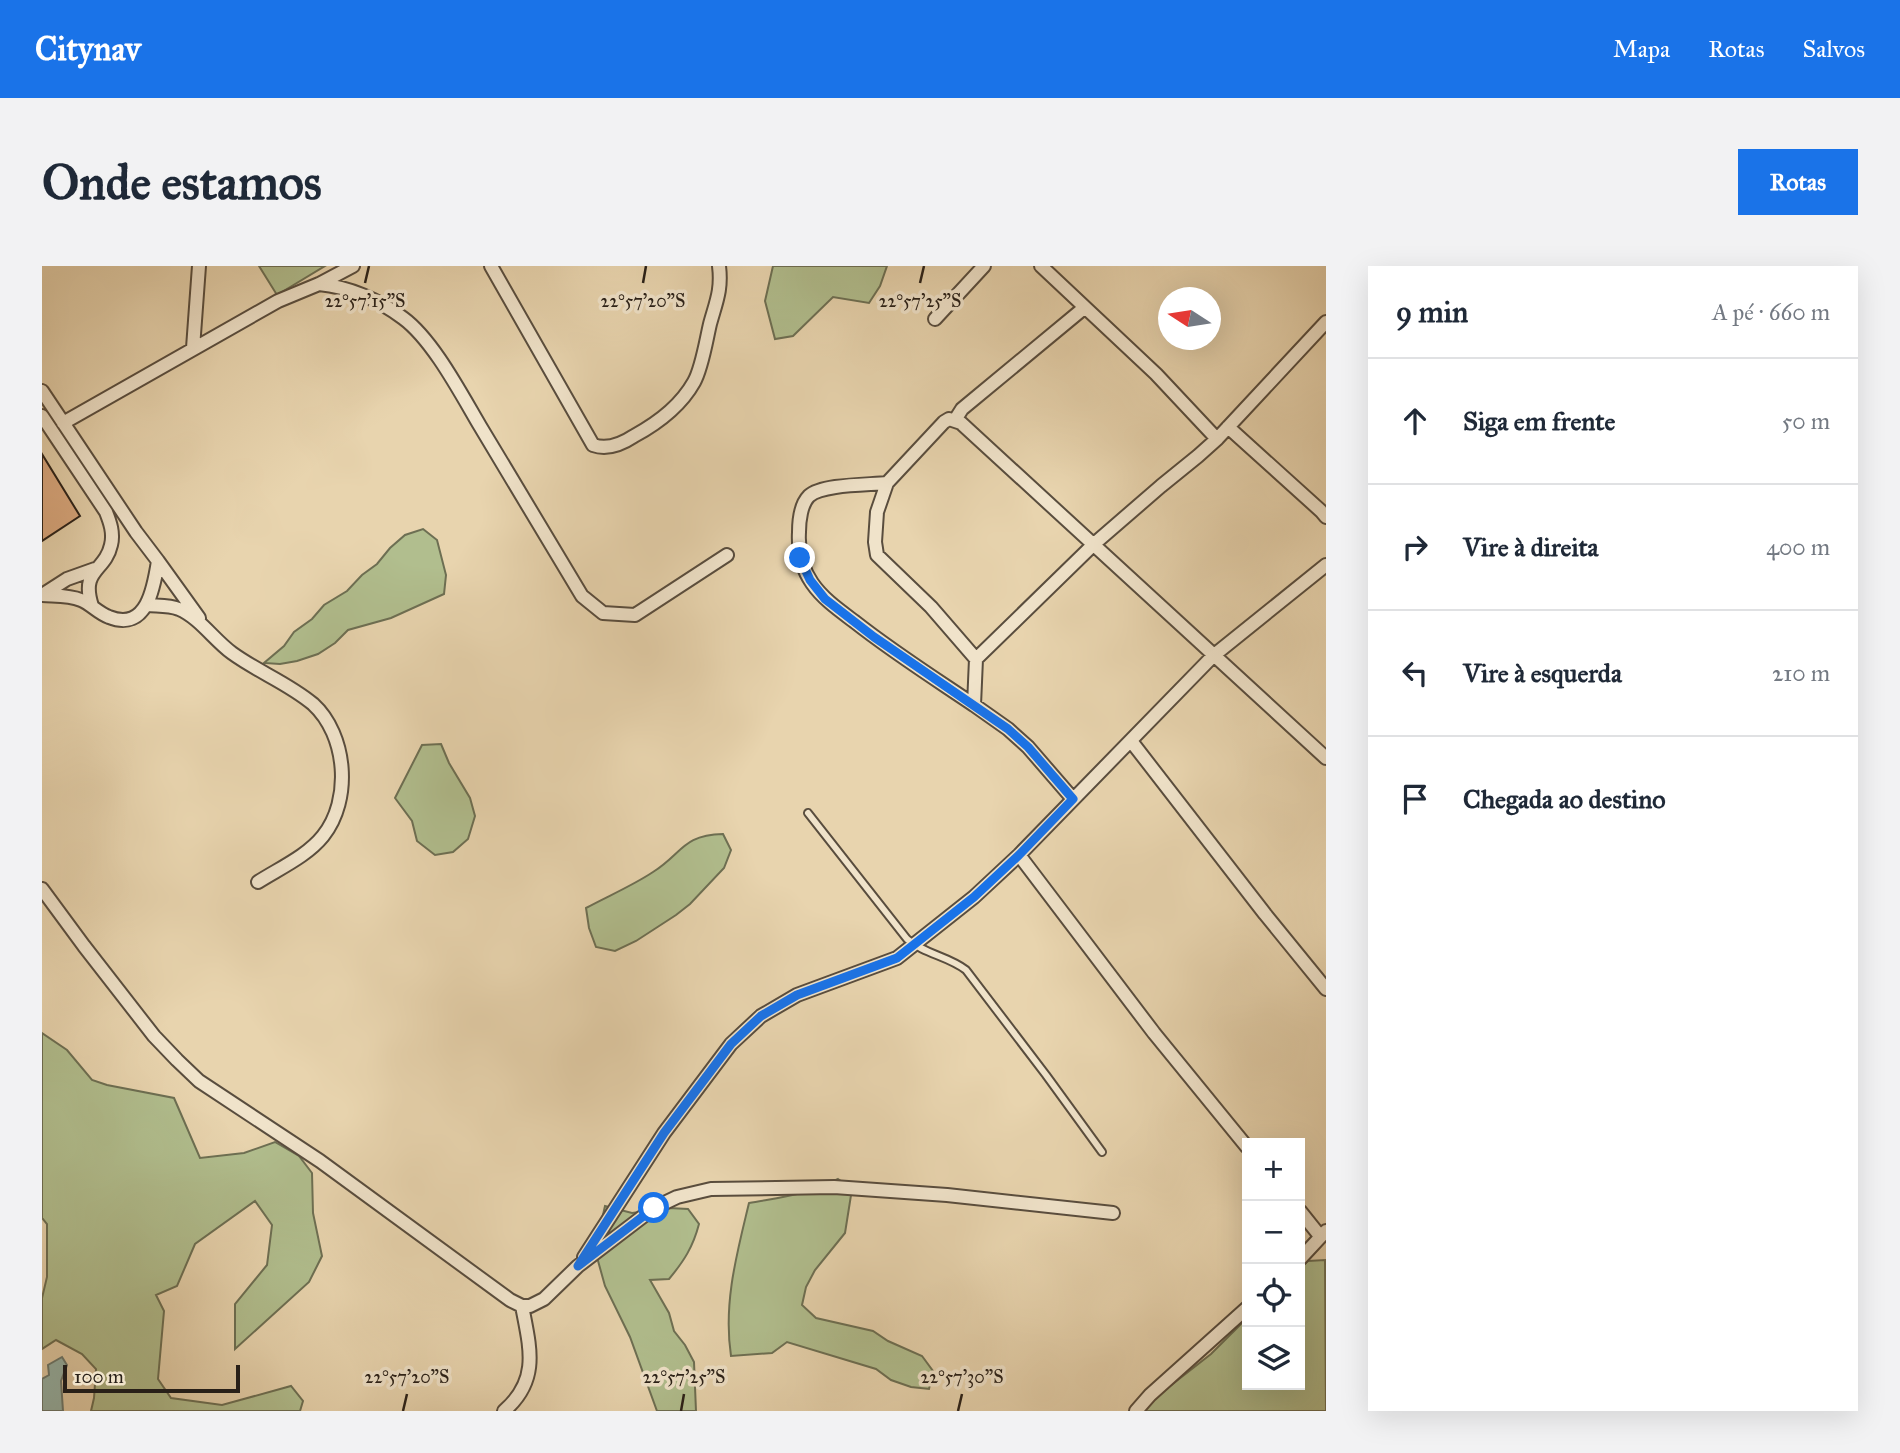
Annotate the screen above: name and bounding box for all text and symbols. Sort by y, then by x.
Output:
text: Citynav [35,29,141,69]
text: Mapa [1613,34,1670,64]
text: Rotas [1708,34,1764,64]
text: Salvos [1802,34,1865,64]
button: Rotas [1738,149,1858,215]
text: Onde estamos [42,153,322,212]
north arrow [1158,287,1221,350]
text: 22°57'15"S [325,290,405,312]
text: 22°57'20"S [601,290,685,312]
text: 22°57'25"S [879,290,961,312]
text: 9 min [1396,294,1468,330]
text: A pé · 660 m [1712,298,1830,326]
icon: ahead [1396,402,1434,440]
text: Siga em frente [1463,405,1615,437]
text: 50 m [1782,407,1830,435]
icon: right [1396,528,1434,566]
text: Vire à direita [1463,531,1599,563]
text: 400 m [1766,533,1830,561]
route end [784,542,815,573]
icon: left [1396,654,1434,692]
text: Vire à esquerda [1463,657,1622,689]
text: 210 m [1772,659,1830,687]
icon: arrive [1396,780,1434,818]
text: Chegada ao destino [1463,783,1666,815]
map controls [1242,1138,1305,1390]
button: + [1242,1138,1305,1201]
route start [638,1192,669,1223]
button: − [1242,1201,1305,1264]
button: locate [1242,1264,1305,1327]
button: layers [1242,1327,1305,1390]
scale bar [63,1362,240,1394]
text: 100 m [74,1365,124,1388]
text: 22°57'20"S [365,1366,449,1388]
text: 22°57'25"S [643,1366,725,1388]
text: 22°57'30"S [920,1366,1004,1388]

